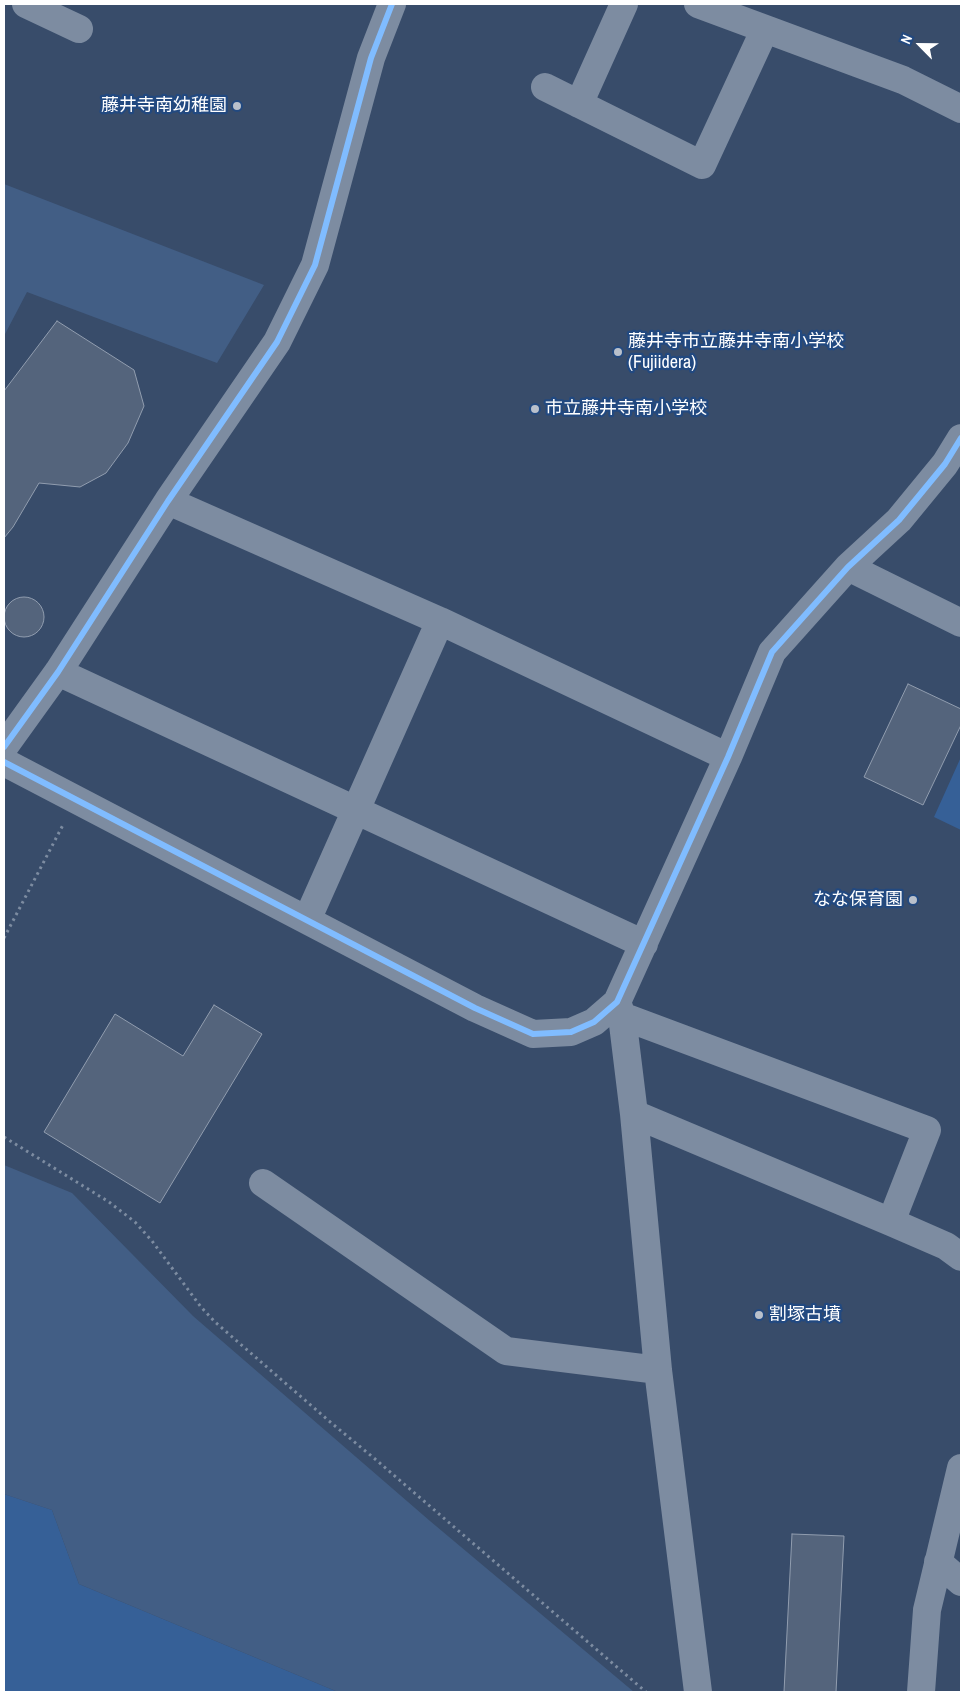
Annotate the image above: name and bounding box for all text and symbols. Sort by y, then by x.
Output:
north arrow [895,20,945,70]
text: N [896,32,916,46]
place label: 藤井寺南幼稚園 [101,95,227,117]
marker: 藤井寺南幼稚園 [231,100,243,112]
place label: 藤井寺市立藤井寺南小学校 (Fujiidera) [628,331,844,374]
marker: 藤井寺市立藤井寺南小学校 (Fujiidera) [612,346,624,358]
place label: 市立藤井寺南小学校 [545,398,707,420]
marker: 市立藤井寺南小学校 [529,403,541,415]
place label: なな保育園 [813,889,903,911]
marker: なな保育園 [907,894,919,906]
place label: 割塚古墳 [769,1304,841,1326]
marker: 割塚古墳 [753,1309,765,1321]

